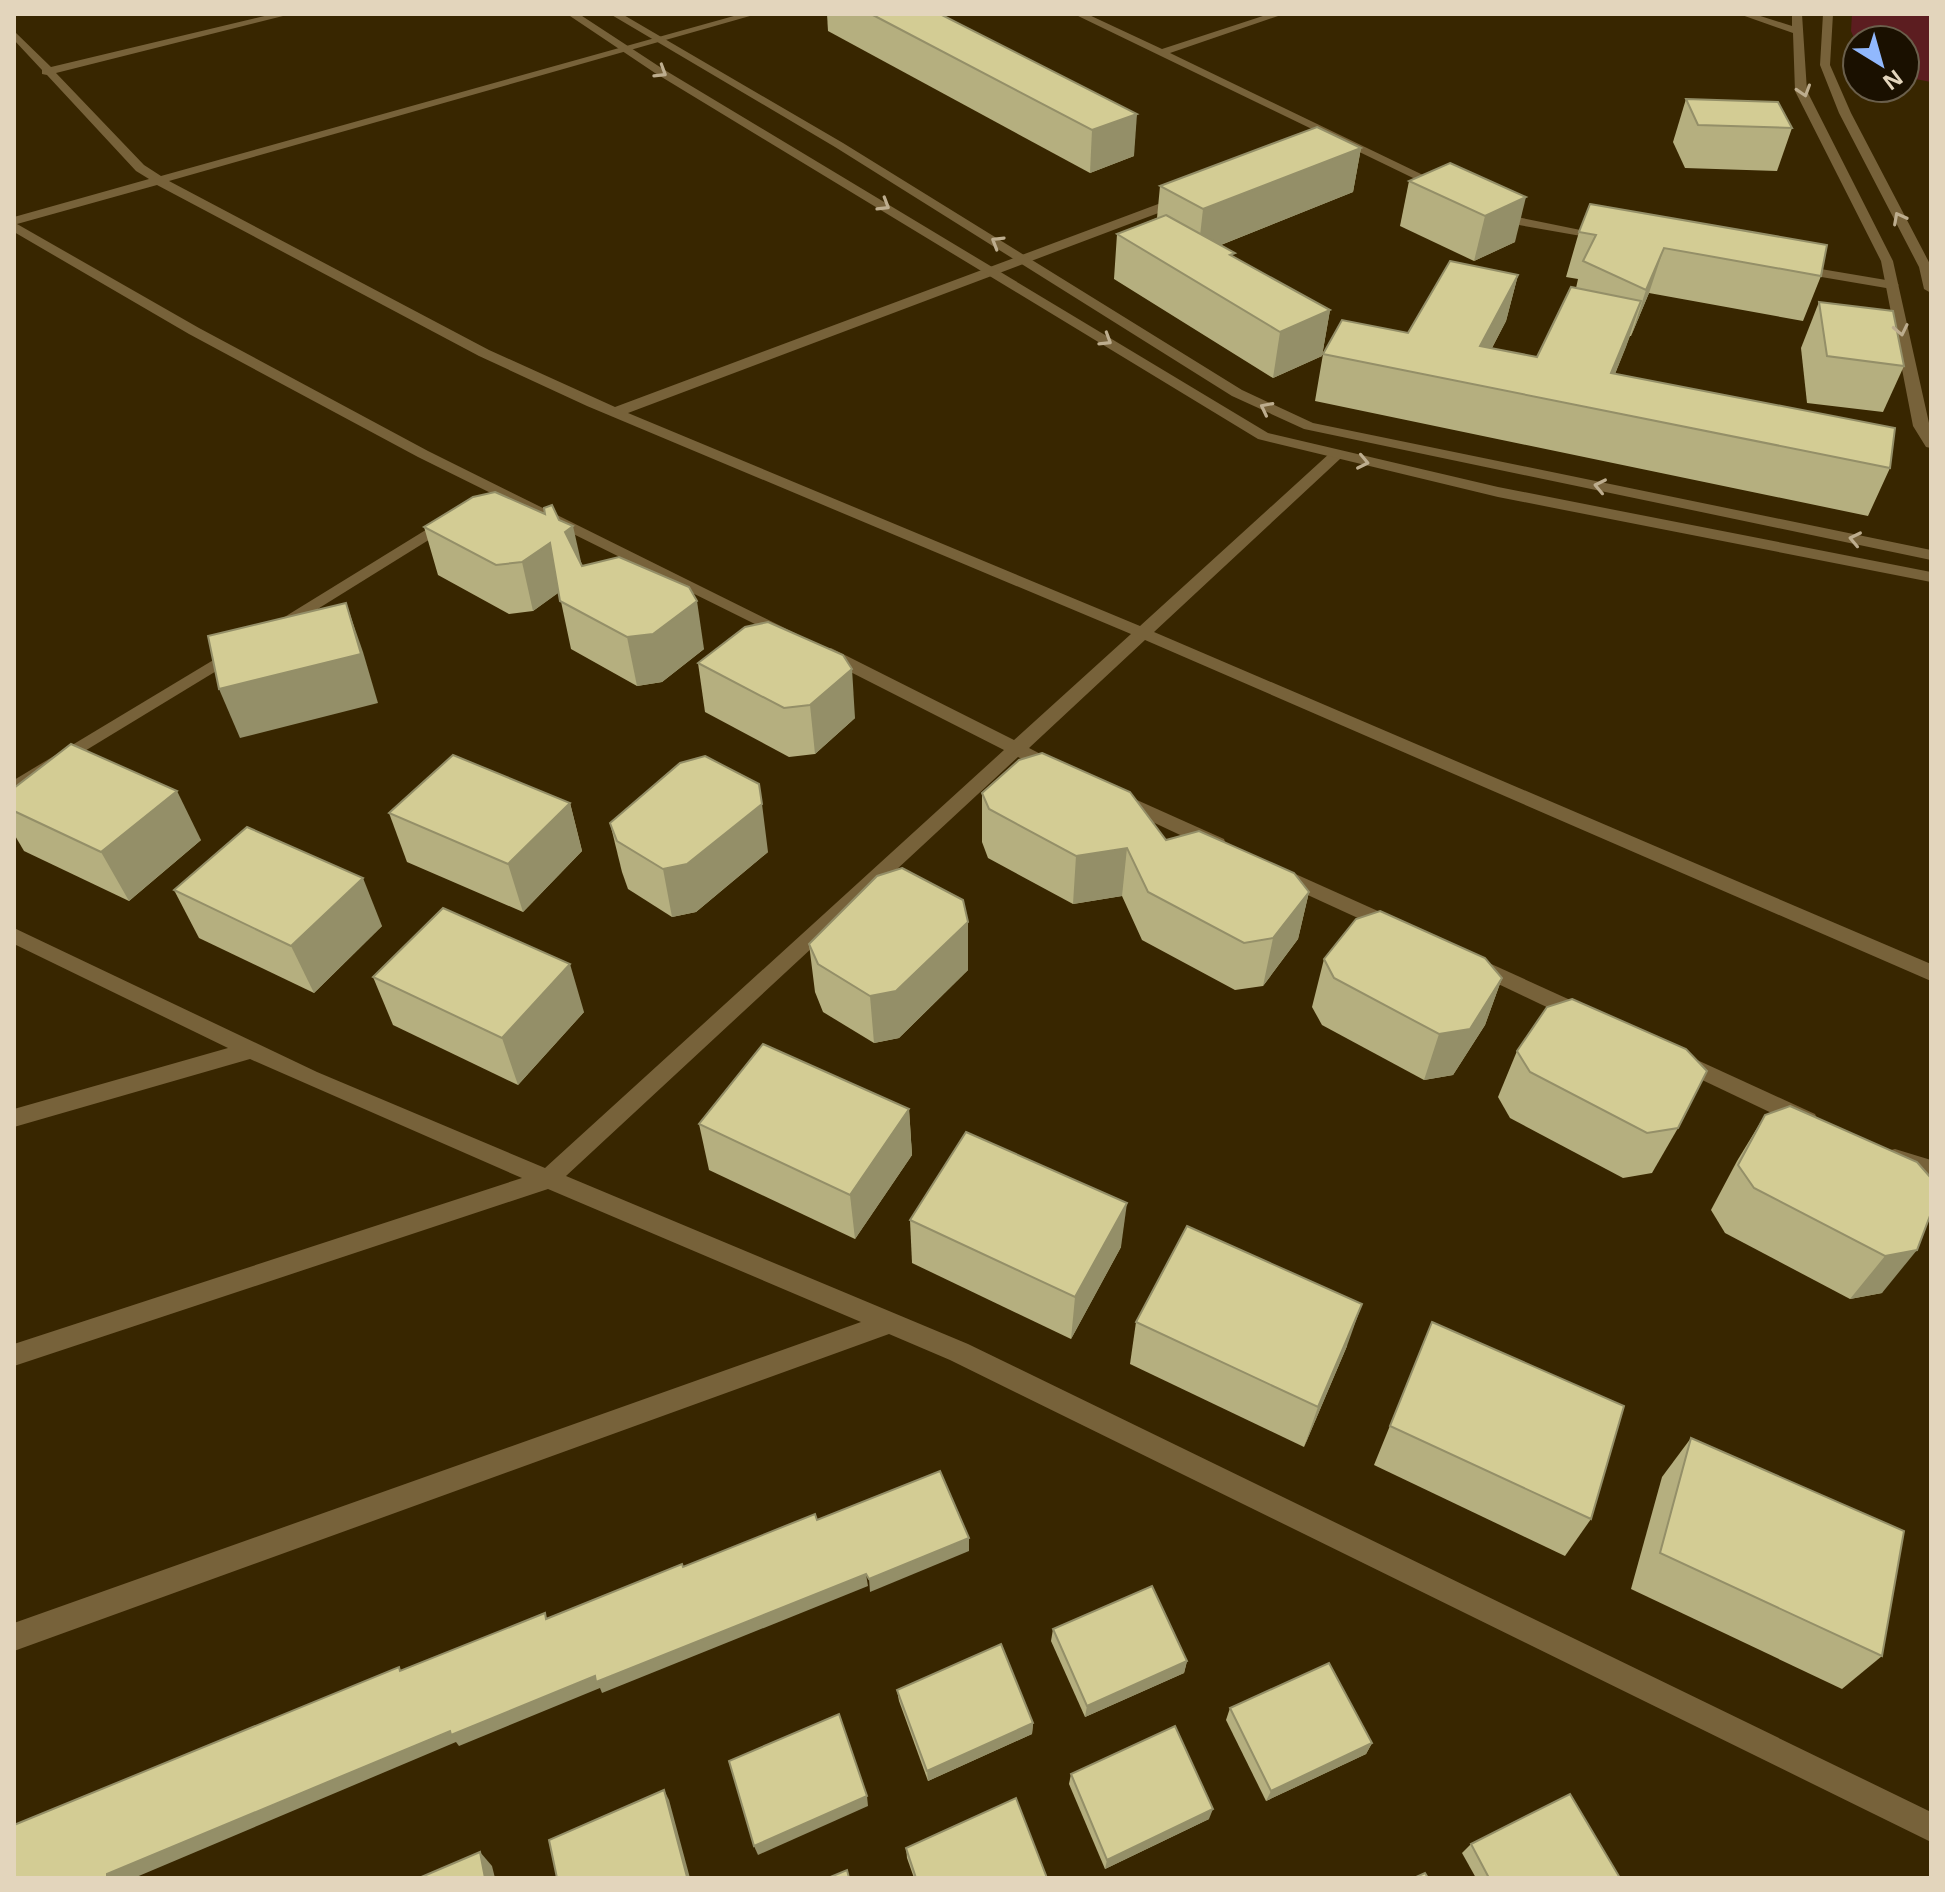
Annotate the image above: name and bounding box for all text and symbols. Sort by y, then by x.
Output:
north arrow [1841,24,1921,104]
one-way arrow [652,62,666,77]
text: N [1877,63,1910,98]
one-way arrow [1794,83,1810,97]
one-way arrow [875,195,890,211]
one-way arrow [1893,212,1908,227]
one-way arrow [991,236,1006,252]
one-way arrow [1892,323,1909,336]
one-way arrow [1097,330,1112,345]
one-way arrow [1260,402,1275,417]
one-way arrow [1356,453,1370,470]
one-way arrow [1594,478,1607,495]
one-way arrow [1848,531,1862,548]

